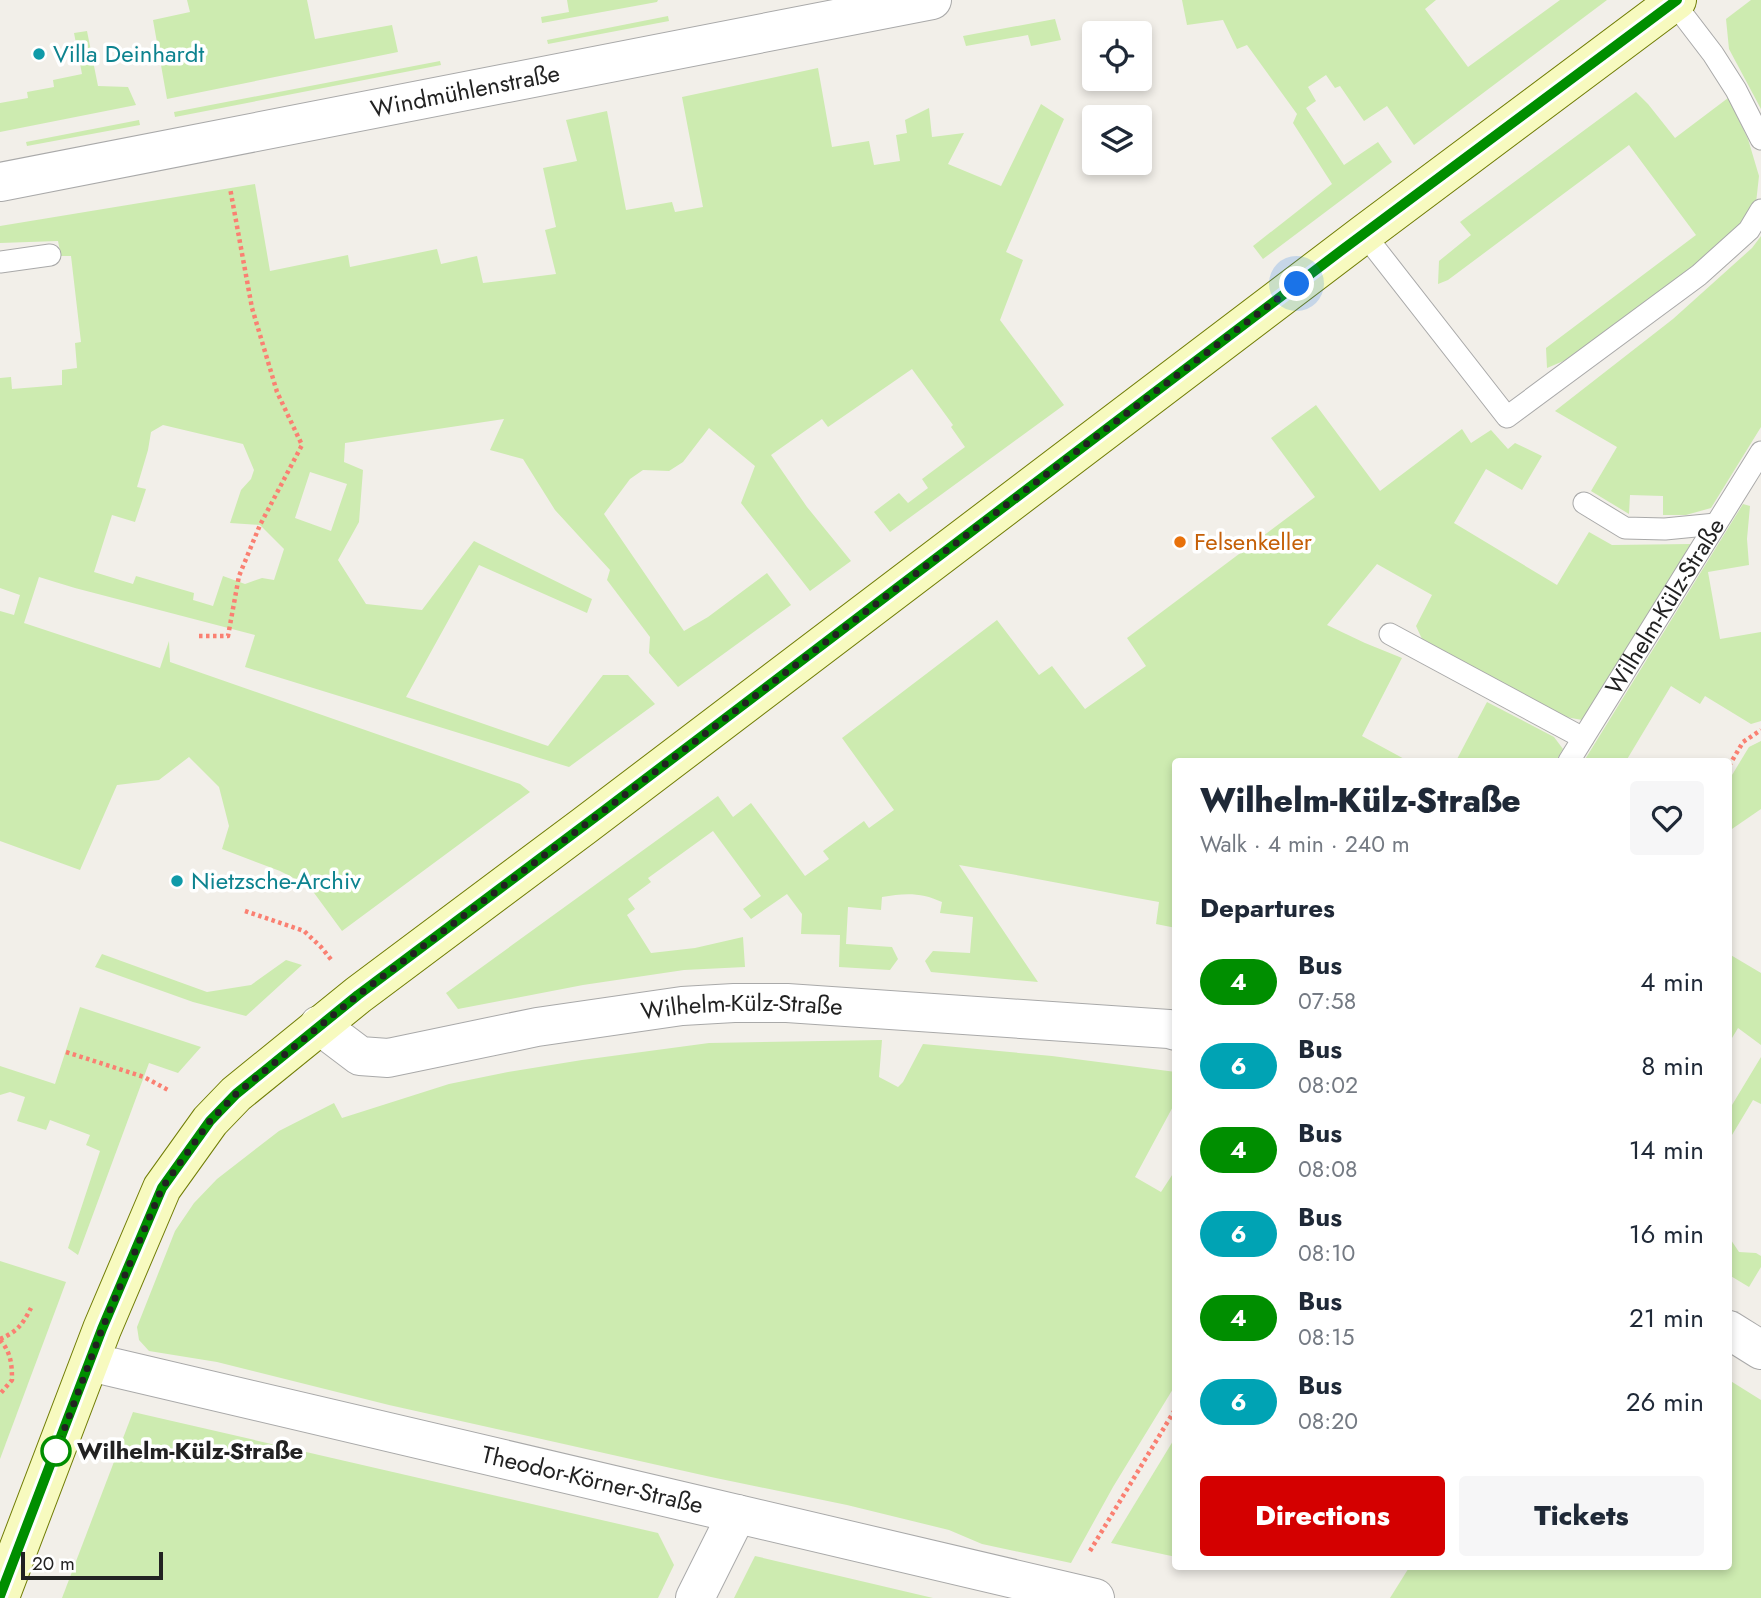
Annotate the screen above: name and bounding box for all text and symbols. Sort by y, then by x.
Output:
map controls [1082,21,1152,175]
button: locate [1082,21,1152,91]
place label: Villa Deinhardt [53,36,204,71]
marker: Villa Deinhardt [31,46,47,62]
street label: Windmühlenstraße [368,55,563,126]
button: layers [1082,105,1152,175]
your location [1279,266,1314,301]
street label: Wilhelm-Külz-Straße [1596,511,1733,701]
place label: Felsenkeller [1194,524,1313,559]
marker: Felsenkeller [1172,534,1188,550]
text: Wilhelm-Külz-Straße [1200,777,1521,824]
button: heart [1630,781,1704,855]
text: Walk · 4 min · 240 m [1200,827,1410,861]
place label: Nietzsche-Archiv [191,863,361,898]
marker: Nietzsche-Archiv [169,873,185,889]
text: Departures [1200,889,1335,927]
text: Bus [1298,946,1342,984]
text: 4 min [1640,963,1704,1001]
text: 4 [1230,964,1247,999]
text: 07:58 [1298,984,1356,1018]
street label: Wilhelm-Külz-Straße [639,985,844,1029]
text: Bus [1298,1030,1342,1068]
text: 8 min [1641,1047,1704,1085]
text: 6 [1230,1048,1247,1083]
text: 08:02 [1298,1068,1358,1102]
text: Bus [1298,1114,1342,1152]
text: 14 min [1629,1131,1704,1169]
text: 4 [1230,1132,1247,1167]
text: 08:08 [1298,1152,1358,1186]
text: Bus [1298,1198,1342,1236]
text: 16 min [1629,1215,1704,1253]
text: 6 [1230,1216,1247,1251]
text: 08:10 [1298,1236,1355,1270]
text: Bus [1298,1282,1342,1320]
text: 21 min [1629,1299,1704,1337]
text: 4 [1230,1300,1247,1335]
text: 08:15 [1298,1320,1355,1354]
text: Bus [1298,1366,1342,1404]
text: 26 min [1626,1383,1704,1421]
text: 6 [1230,1384,1247,1419]
text: 08:20 [1298,1404,1358,1438]
place label: Wilhelm-Külz-Straße [77,1433,303,1468]
marker: Wilhelm-Külz-Straße [41,1436,71,1466]
street label: Theodor-Körner-Straße [478,1437,707,1522]
button: Directions [1200,1476,1445,1556]
button: Tickets [1459,1476,1704,1556]
scale bar [21,1549,163,1581]
text: 20 m [32,1550,75,1577]

